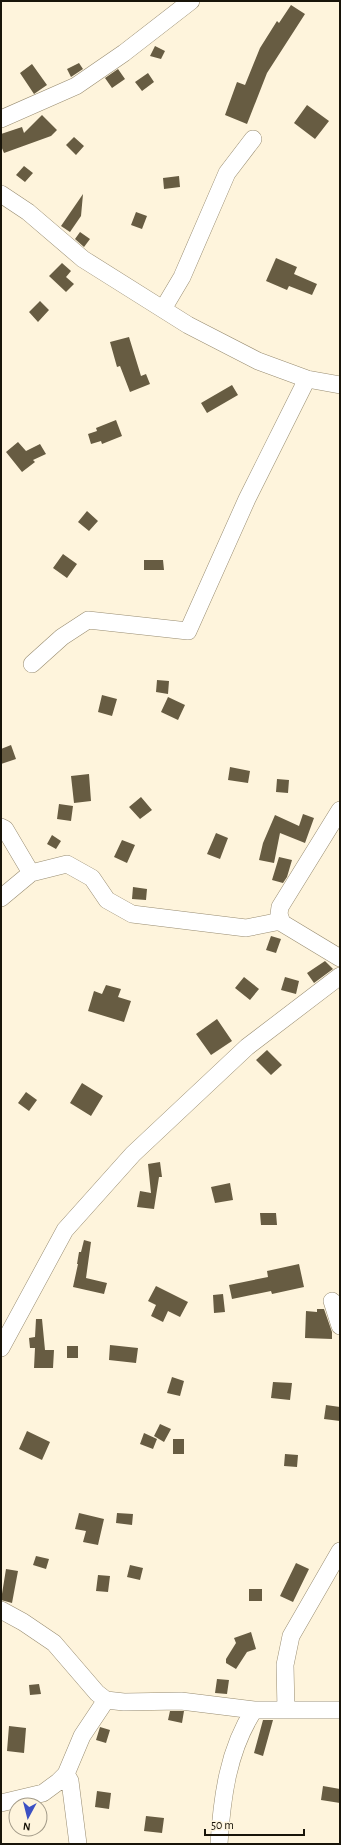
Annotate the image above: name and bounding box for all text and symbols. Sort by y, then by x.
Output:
north arrow [8,1797,48,1837]
scale bar [205,1811,304,1837]
text: 50 m [211,1819,234,1831]
text: N [22,1821,31,1832]

